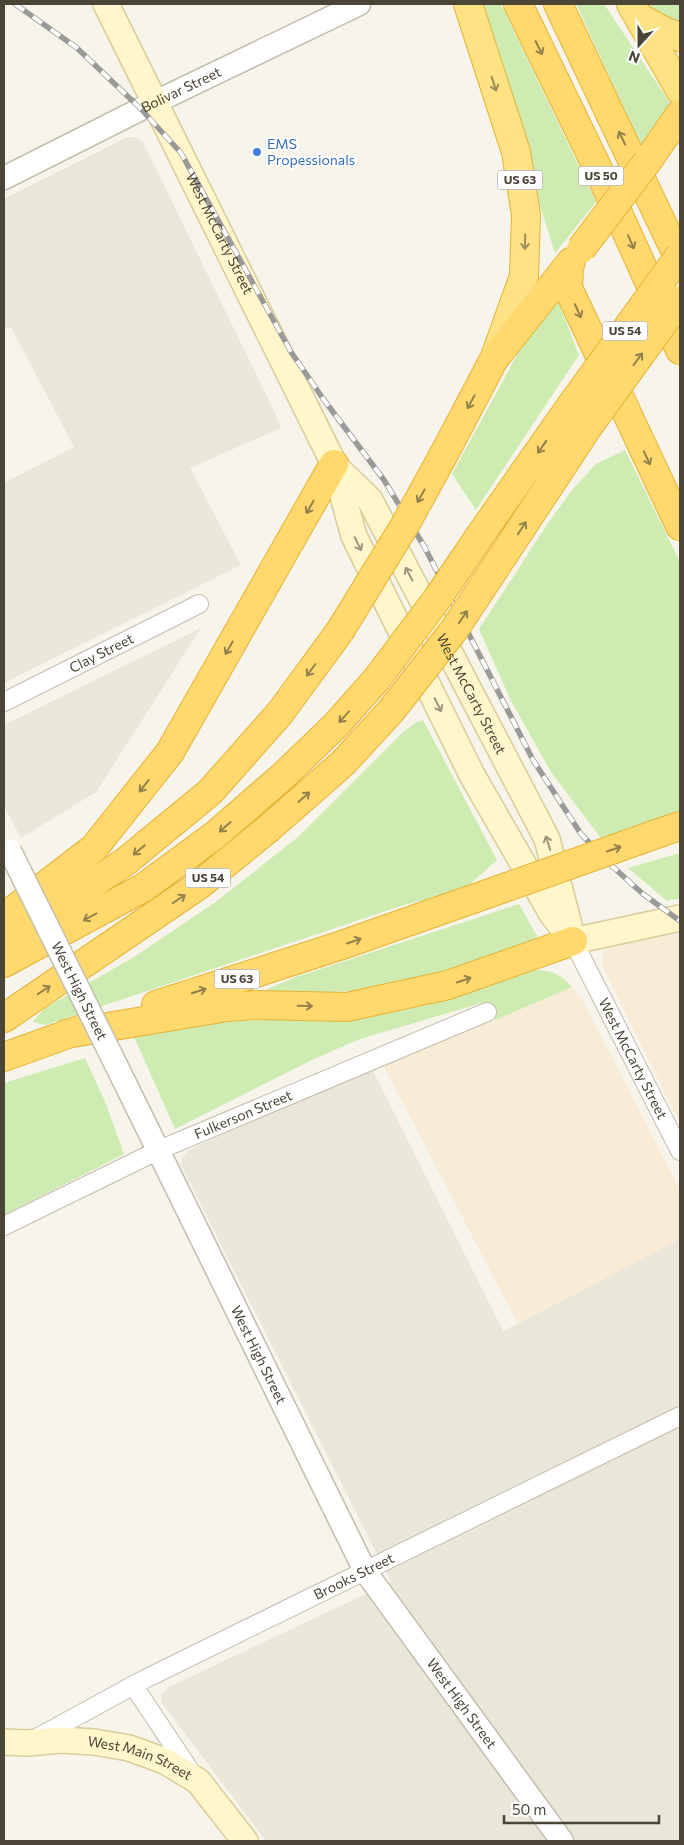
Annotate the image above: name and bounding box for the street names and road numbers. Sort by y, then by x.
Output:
street label: Bolivar Street [138,63,224,116]
road number: US 50 [578,167,624,186]
street label: West McCarty Street [183,170,258,297]
road number: US 63 [498,170,542,190]
road number: US 54 [602,322,648,341]
street label: Clay Street [66,629,136,676]
street label: West McCarty Street [433,631,510,757]
road number: US 54 [186,868,230,888]
street label: West High Street [48,939,111,1043]
road number: US 63 [214,970,260,989]
street label: West McCarty Street [595,995,671,1122]
street label: Fulkerson Street [192,1086,295,1142]
street label: West High Street [228,1302,291,1407]
street label: Brooks Street [311,1549,397,1603]
street label: West High Street [423,1655,501,1752]
street label: West Main Street [87,1732,196,1784]

